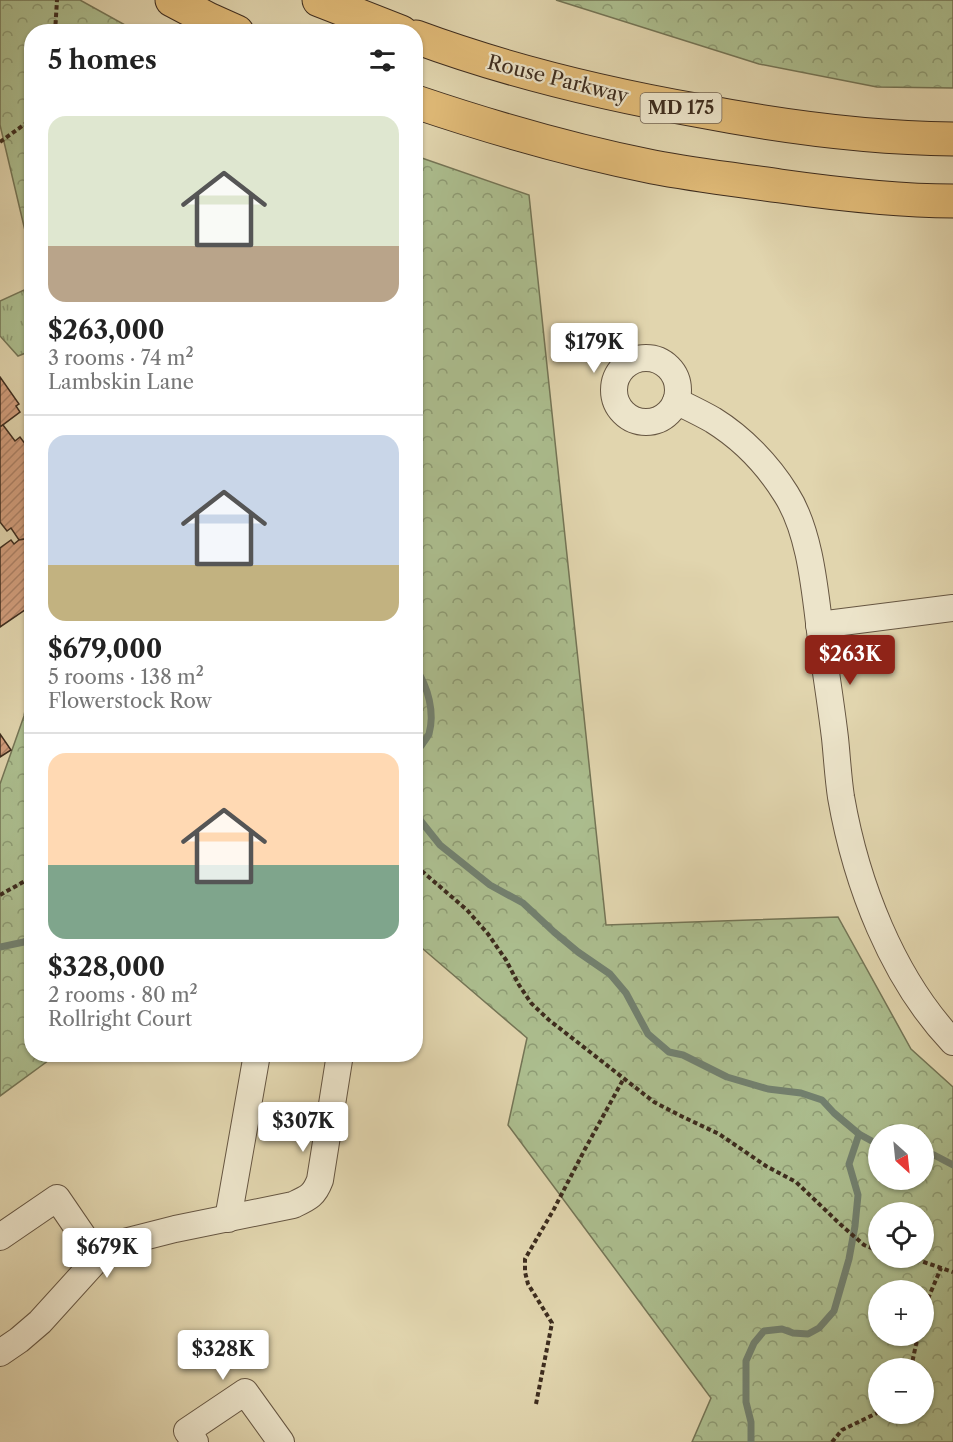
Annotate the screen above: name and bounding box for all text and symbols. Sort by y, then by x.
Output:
text: 5 homes [48,44,157,76]
icon: filters [366,44,399,77]
street label: Rouse Parkway [485,50,632,108]
road number: MD 175 [640,93,722,123]
icon: home [170,155,278,263]
text: $263,000 [48,314,165,346]
pin: $179K [552,323,636,374]
text: $179K [565,330,623,354]
text: 3 rooms · 74 m² [48,346,194,370]
text: Lambskin Lane [48,370,194,394]
icon: home [170,474,278,582]
text: $679,000 [48,633,162,665]
pin: $263K [808,635,892,686]
text: $263K [819,642,881,666]
text: 5 rooms · 138 m² [48,665,204,689]
text: Flowerstock Row [48,689,212,713]
icon: home [170,792,278,900]
text: $328,000 [48,951,165,983]
text: 2 rooms · 80 m² [48,983,198,1007]
text: Rollright Court [48,1007,192,1031]
pin: $307K [261,1102,345,1153]
text: $307K [272,1109,334,1133]
north arrow [868,1124,934,1190]
map controls [868,1124,934,1424]
button: locate [868,1202,934,1268]
pin: $679K [65,1228,149,1279]
text: $679K [76,1235,138,1259]
button: + [868,1280,934,1346]
pin: $328K [181,1330,265,1381]
text: $328K [192,1337,254,1361]
button: − [868,1358,934,1424]

